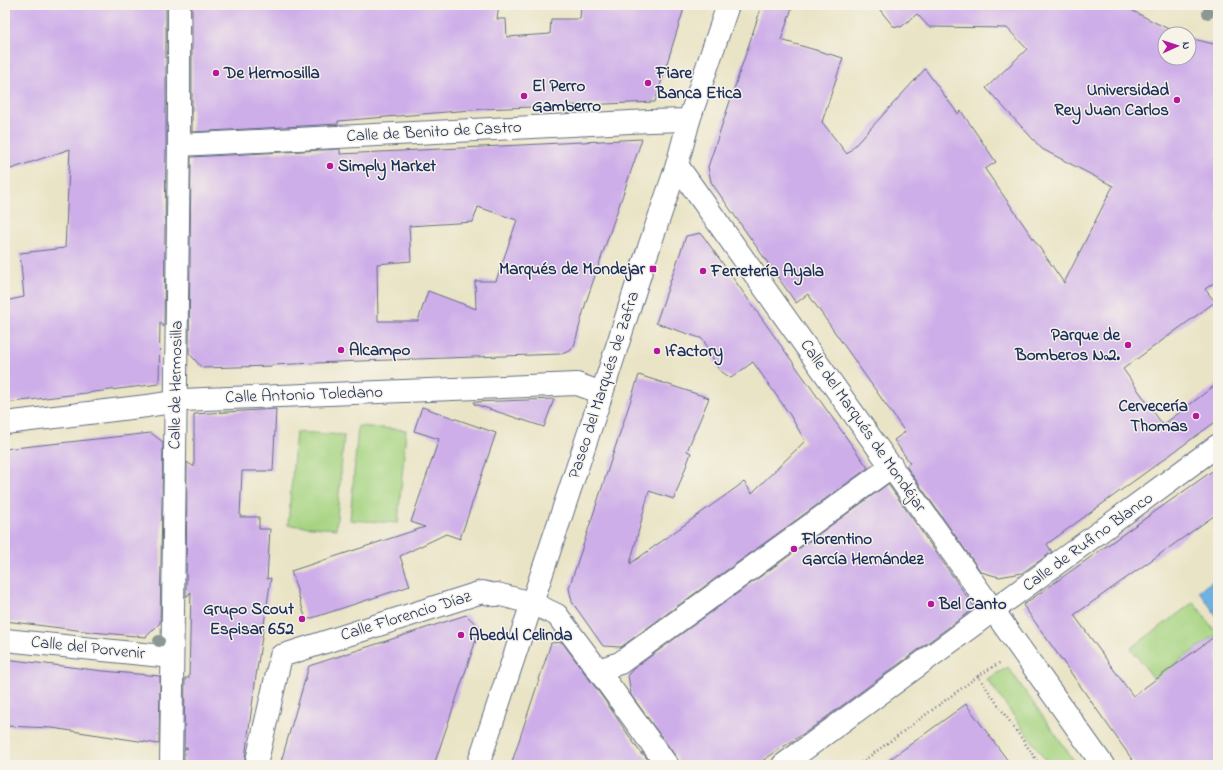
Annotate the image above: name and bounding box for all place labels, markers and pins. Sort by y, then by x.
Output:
place label: De Hermosilla [223,61,320,86]
place label: Fiare Banca Etica [655,61,742,106]
marker: De Hermosilla [211,68,221,78]
place label: El Perro Gamberro [532,74,601,119]
marker: Fiare Banca Etica [643,78,653,88]
place label: Universidad Rey Juan Carlos [1054,78,1169,125]
marker: El Perro Gamberro [519,91,529,101]
marker: Universidad Rey Juan Carlos [1172,95,1182,105]
place label: Simply Market [338,154,436,181]
marker: Simply Market [325,161,335,171]
place label: Marqués de Mondejar [499,257,646,282]
place label: Ferretería Ayala [710,259,824,286]
marker: Marqués de Mondejar [648,264,658,274]
marker: Ferretería Ayala [698,266,708,276]
place label: Parque de Bomberos Nº2. [1014,323,1121,368]
place label: Alcampo [349,338,410,363]
place label: Ifactory [665,339,723,366]
marker: Parque de Bomberos Nº2. [1123,340,1133,350]
marker: Alcampo [336,345,346,355]
marker: Ifactory [652,346,662,356]
place label: Cervecería Thomas [1118,394,1188,439]
marker: Cervecería Thomas [1191,411,1201,421]
place label: Florentino García Hernández [801,527,924,572]
marker: Florentino García Hernández [789,544,799,554]
place label: Bel Canto [938,592,1007,617]
place label: Grupo Scout Espisar 652 [203,597,295,642]
marker: Bel Canto [926,599,936,609]
marker: Grupo Scout Espisar 652 [297,614,307,624]
place label: Abedul Celinda [469,623,572,648]
marker: Abedul Celinda [456,630,466,640]

